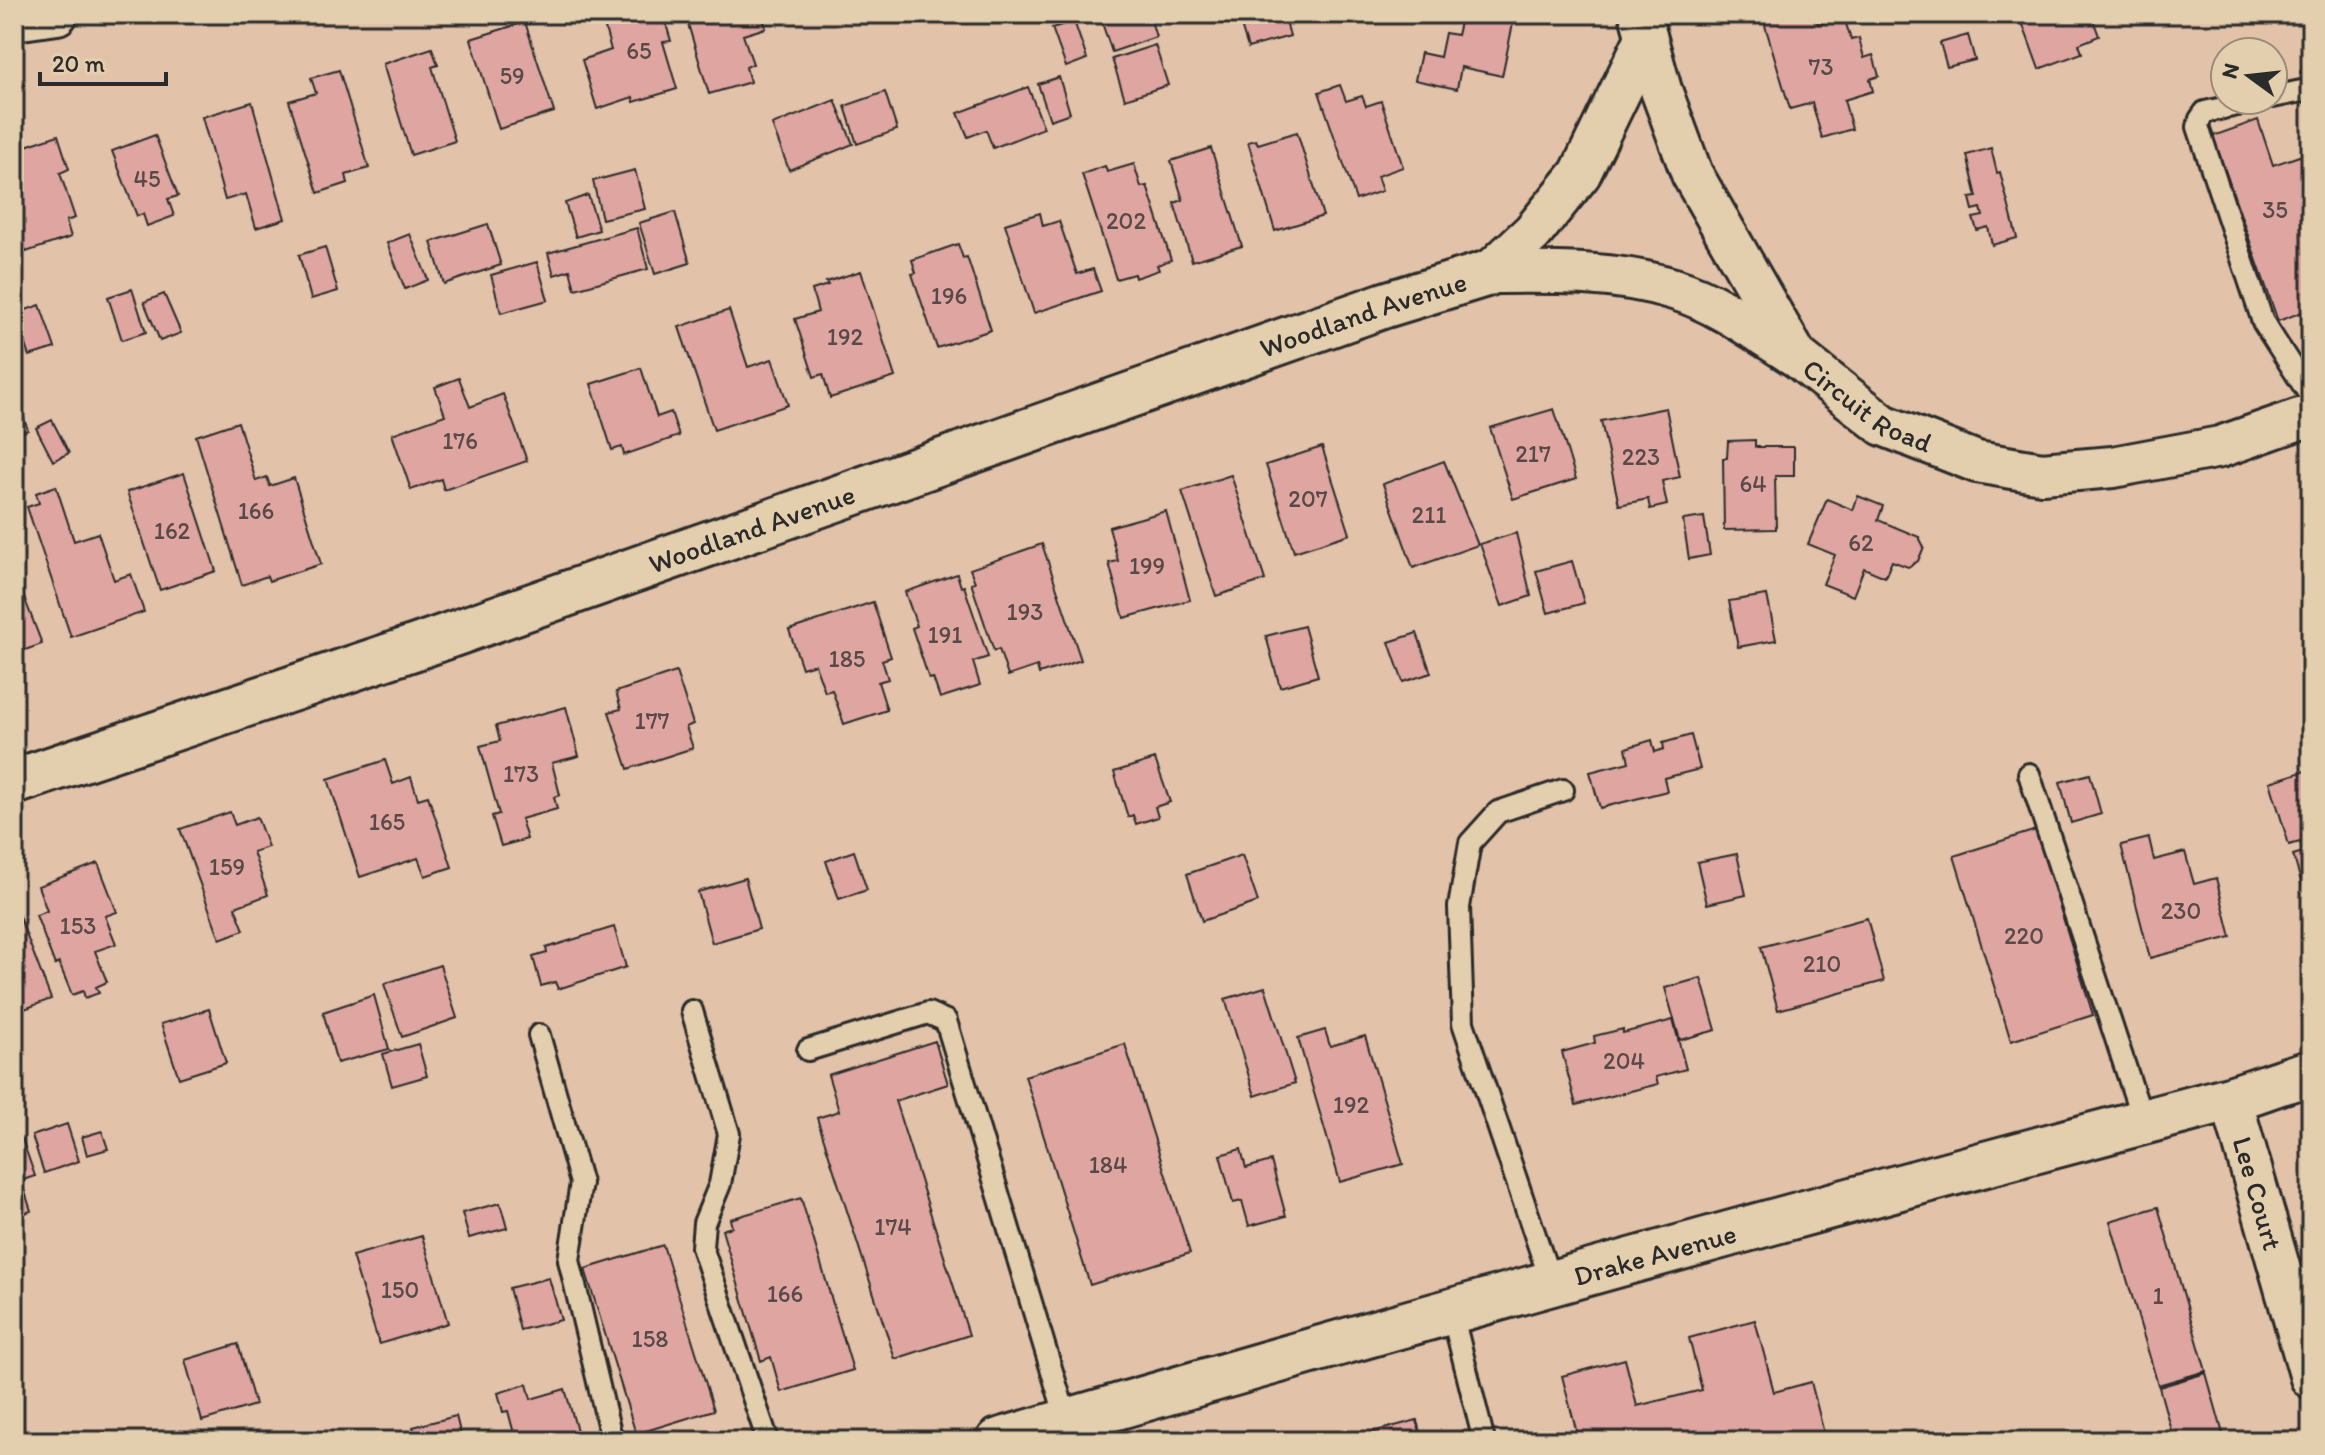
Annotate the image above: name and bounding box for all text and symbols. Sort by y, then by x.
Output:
scale bar [40,36,166,86]
house number: 65 [626,36,652,65]
north arrow [2209,36,2289,116]
text: 20 m [52,49,105,78]
house number: 73 [1809,52,1833,81]
text: N [2215,60,2245,82]
house number: 59 [499,61,525,90]
house number: 45 [133,164,161,193]
house number: 35 [2262,195,2288,224]
house number: 202 [1106,206,1146,235]
street label: Woodland Avenue [1255,264,1471,365]
house number: 196 [931,281,967,310]
house number: 192 [827,322,864,351]
street label: Circuit Road [1796,351,1937,460]
house number: 176 [442,426,478,455]
house number: 217 [1515,439,1551,468]
house number: 223 [1622,442,1660,471]
house number: 64 [1739,469,1767,498]
street label: Woodland Avenue [644,477,859,581]
house number: 207 [1288,484,1328,513]
house number: 166 [238,496,274,525]
house number: 211 [1412,500,1446,529]
house number: 162 [154,516,191,545]
house number: 62 [1848,528,1874,557]
house number: 199 [1129,551,1165,580]
house number: 193 [1007,597,1043,626]
house number: 191 [928,620,962,649]
house number: 185 [829,644,865,673]
house number: 177 [635,706,670,735]
house number: 173 [503,759,539,788]
house number: 165 [369,807,405,836]
house number: 159 [209,852,245,881]
house number: 230 [2161,896,2201,925]
house number: 153 [60,911,96,940]
house number: 220 [2004,921,2044,950]
house number: 210 [1803,949,1841,978]
house number: 204 [1603,1046,1645,1075]
house number: 192 [1333,1090,1370,1119]
street label: Lee Court [2226,1133,2290,1254]
house number: 184 [1089,1150,1127,1179]
house number: 174 [874,1212,912,1241]
street label: Drake Avenue [1570,1216,1740,1293]
house number: 150 [381,1275,419,1304]
house number: 166 [767,1279,803,1308]
house number: 1 [2152,1281,2164,1310]
house number: 158 [632,1324,668,1353]

